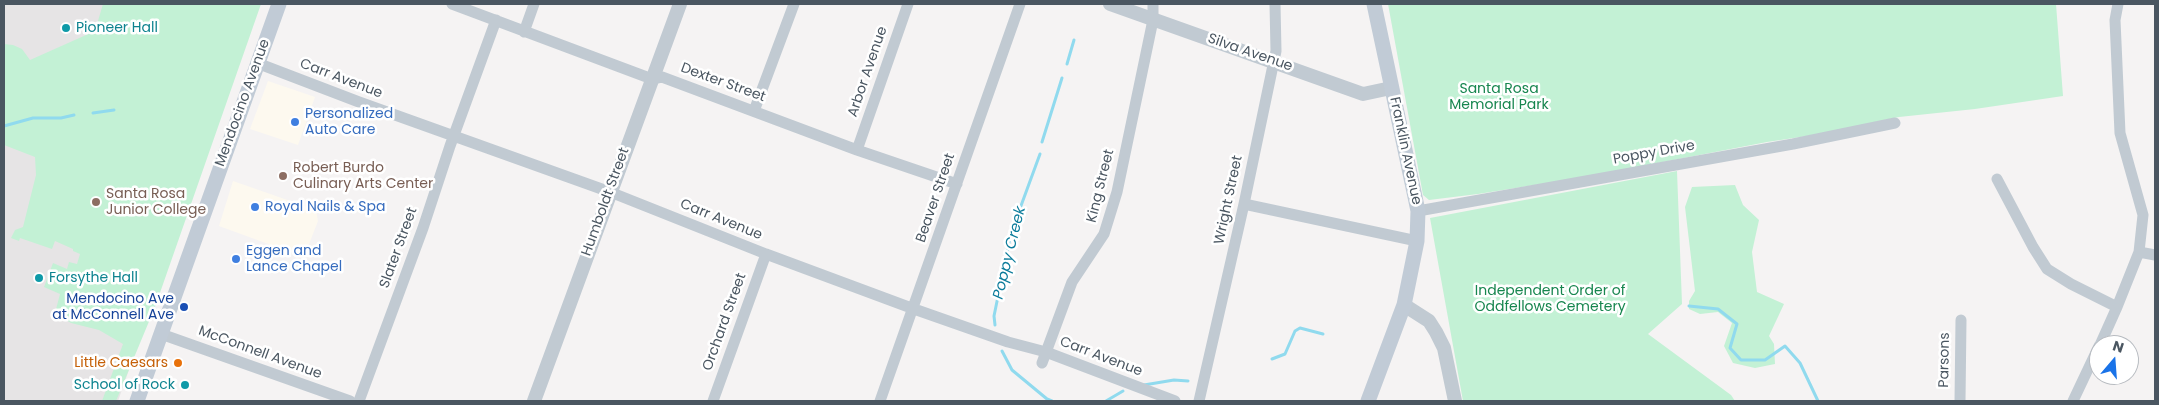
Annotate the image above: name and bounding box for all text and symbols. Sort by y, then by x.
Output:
place label: Pioneer Hall [76,20,158,36]
marker: Pioneer Hall [60,22,72,34]
street label: Arbor Avenue [845,25,891,119]
street label: Silva Avenue [1205,31,1295,75]
street label: Mendocino Avenue [212,37,274,169]
street label: Carr Avenue [297,56,385,102]
street label: Dexter Street [678,60,768,106]
park label: Santa Rosa Memorial Park [1449,81,1549,114]
street label: Franklin Avenue [1385,95,1425,207]
place label: Personalized Auto Care [305,106,393,138]
marker: Personalized Auto Care [289,116,301,128]
street label: Poppy Drive [1612,138,1696,168]
street label: Humboldt Street [579,145,633,259]
street label: King Street [1084,148,1118,224]
street label: Beaver Street [913,151,959,245]
street label: Wright Street [1211,154,1247,246]
place label: Robert Burdo Culinary Arts Center [293,160,433,192]
marker: Robert Burdo Culinary Arts Center [277,170,289,182]
place label: Santa Rosa Junior College [106,186,206,218]
marker: Santa Rosa Junior College [90,196,102,208]
street label: Carr Avenue [678,196,764,244]
place label: Royal Nails & Spa [265,199,385,215]
marker: Royal Nails & Spa [249,201,261,213]
street label: Slater Street [377,205,421,291]
water label: Poppy Creek [990,205,1030,301]
place label: Eggen and Lance Chapel [246,243,342,276]
marker: Eggen and Lance Chapel [230,253,242,265]
place label: Forsythe Hall [49,270,138,286]
street label: Orchard Street [700,271,750,373]
marker: Forsythe Hall [33,272,45,284]
park label: Independent Order of Oddfellows Cemetery [1474,283,1626,316]
place label: Mendocino Ave at McConnell Ave [52,291,174,324]
marker: Mendocino Ave at McConnell Ave [178,301,190,313]
street label: McConnell Avenue [196,323,324,383]
street label: Parsons [1936,332,1954,388]
street label: Carr Avenue [1057,334,1145,380]
north arrow [2089,335,2139,385]
text: N [2110,336,2126,358]
place label: Little Caesars [74,355,168,371]
marker: Little Caesars [172,357,184,369]
place label: School of Rock [74,377,175,393]
marker: School of Rock [179,379,191,391]

